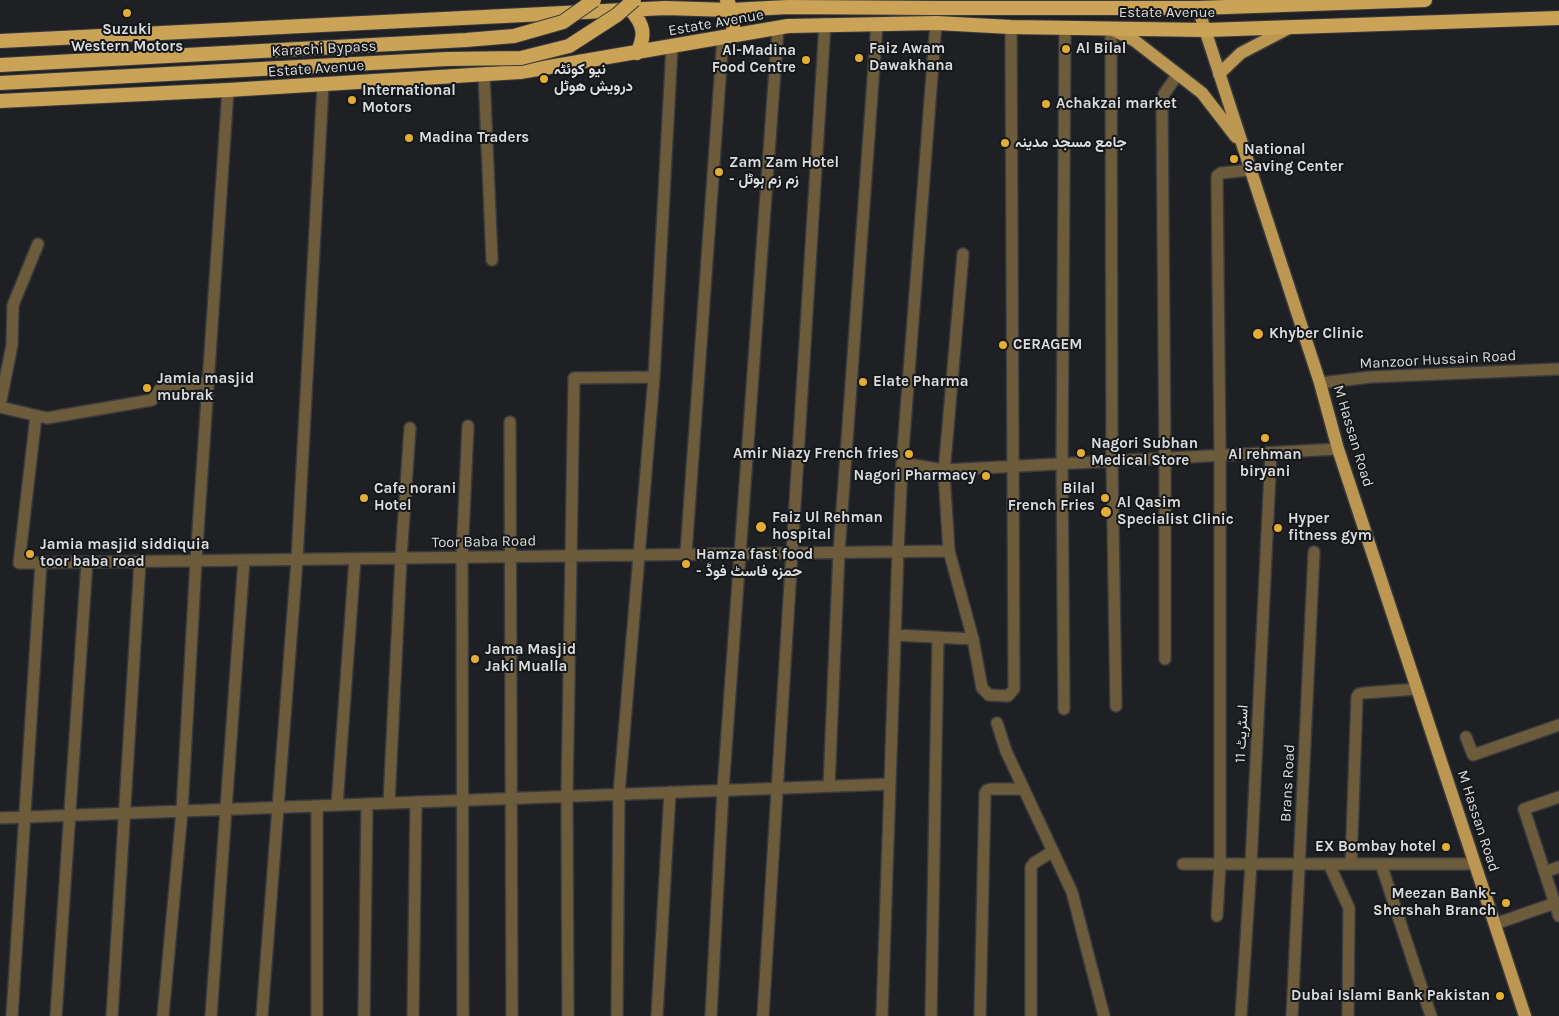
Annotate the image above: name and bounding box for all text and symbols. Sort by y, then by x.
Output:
street label: Estate Avenue [1119,4,1215,22]
street label: Estate Avenue [667,6,765,40]
marker: Suzuki Western Motors [121,7,133,19]
place label: Suzuki Western Motors [71,21,183,56]
street label: Karachi Bypass [271,37,377,61]
place label: Faiz Awam Dawakhana [869,40,953,75]
place label: Al Bilal [1076,40,1126,58]
place label: Al-Madina Food Centre [712,42,796,77]
marker: Al Bilal [1060,43,1072,55]
marker: Faiz Awam Dawakhana [853,52,865,64]
marker: Al-Madina Food Centre [800,54,812,66]
street label: Estate Avenue [267,57,365,81]
place label: نیو کوئٹہ درویش ھوٹل [554,61,633,96]
marker: نیو کوئٹہ درویش ھوٹل [538,73,550,85]
place label: International Motors [362,82,456,117]
marker: International Motors [346,94,358,106]
place label: Achakzai market [1056,95,1177,113]
marker: Achakzai market [1040,98,1052,110]
place label: Madina Traders [419,129,529,147]
marker: Madina Traders [403,132,415,144]
place label: جامع مسجد مدینہ [1015,134,1127,152]
marker: جامع مسجد مدینہ [999,137,1011,149]
place label: National Saving Center [1244,141,1343,176]
marker: National Saving Center [1228,153,1240,165]
place label: Zam Zam Hotel - زم زم ہوٹل [729,154,839,189]
marker: Zam Zam Hotel - زم زم ہوٹل [713,166,725,178]
place label: Khyber Clinic [1269,325,1364,343]
marker: Khyber Clinic [1251,327,1265,341]
place label: CERAGEM [1013,336,1082,354]
marker: CERAGEM [997,339,1009,351]
street label: Manzoor Hussain Road [1359,347,1517,373]
place label: Jamia masjid mubrak [157,370,254,405]
place label: Elate Pharma [873,373,969,391]
marker: Elate Pharma [857,376,869,388]
marker: Jamia masjid mubrak [141,382,153,394]
street label: M Hassan Road [1329,383,1377,489]
marker: Al rehman biryani [1259,432,1271,444]
place label: Nagori Subhan Medical Store [1091,435,1198,470]
place label: Amir Niazy French fries [733,445,899,463]
place label: Al rehman biryani [1228,446,1302,481]
marker: Nagori Subhan Medical Store [1075,447,1087,459]
marker: Amir Niazy French fries [903,448,915,460]
place label: Nagori Pharmacy [853,467,976,485]
marker: Nagori Pharmacy [980,470,992,482]
place label: Cafe norani Hotel [374,480,456,515]
place label: Bilal French Fries [1008,480,1095,515]
marker: Cafe norani Hotel [358,492,370,504]
marker: Bilal French Fries [1099,492,1111,504]
place label: Al Qasim Specialist Clinic [1117,494,1234,529]
marker: Al Qasim Specialist Clinic [1099,505,1113,519]
place label: Faiz Ul Rehman hospital [772,509,883,544]
place label: Hyper fitness gym [1288,510,1372,545]
marker: Faiz Ul Rehman hospital [754,520,768,534]
marker: Hyper fitness gym [1272,522,1284,534]
street label: Toor Baba Road [432,532,536,552]
place label: Jamia masjid siddiquia toor baba road [40,536,209,571]
place label: Hamza fast food - حمزہ فاسٹ فوڈ [696,546,813,581]
marker: Jamia masjid siddiquia toor baba road [24,548,36,560]
marker: Hamza fast food - حمزہ فاسٹ فوڈ [680,558,692,570]
place label: Jama Masjid Jaki Mualla [485,641,576,676]
marker: Jama Masjid Jaki Mualla [469,653,481,665]
street label: اسٹریٹ 11 [1231,704,1253,764]
street label: Brans Road [1277,744,1299,822]
street label: M Hassan Road [1453,768,1503,874]
place label: EX Bombay hotel [1315,838,1436,856]
marker: EX Bombay hotel [1440,841,1452,853]
place label: Meezan Bank - Shershah Branch [1373,885,1496,920]
marker: Meezan Bank - Shershah Branch [1500,897,1512,909]
place label: Dubai Islami Bank Pakistan [1291,987,1490,1005]
marker: Dubai Islami Bank Pakistan [1494,990,1506,1002]

